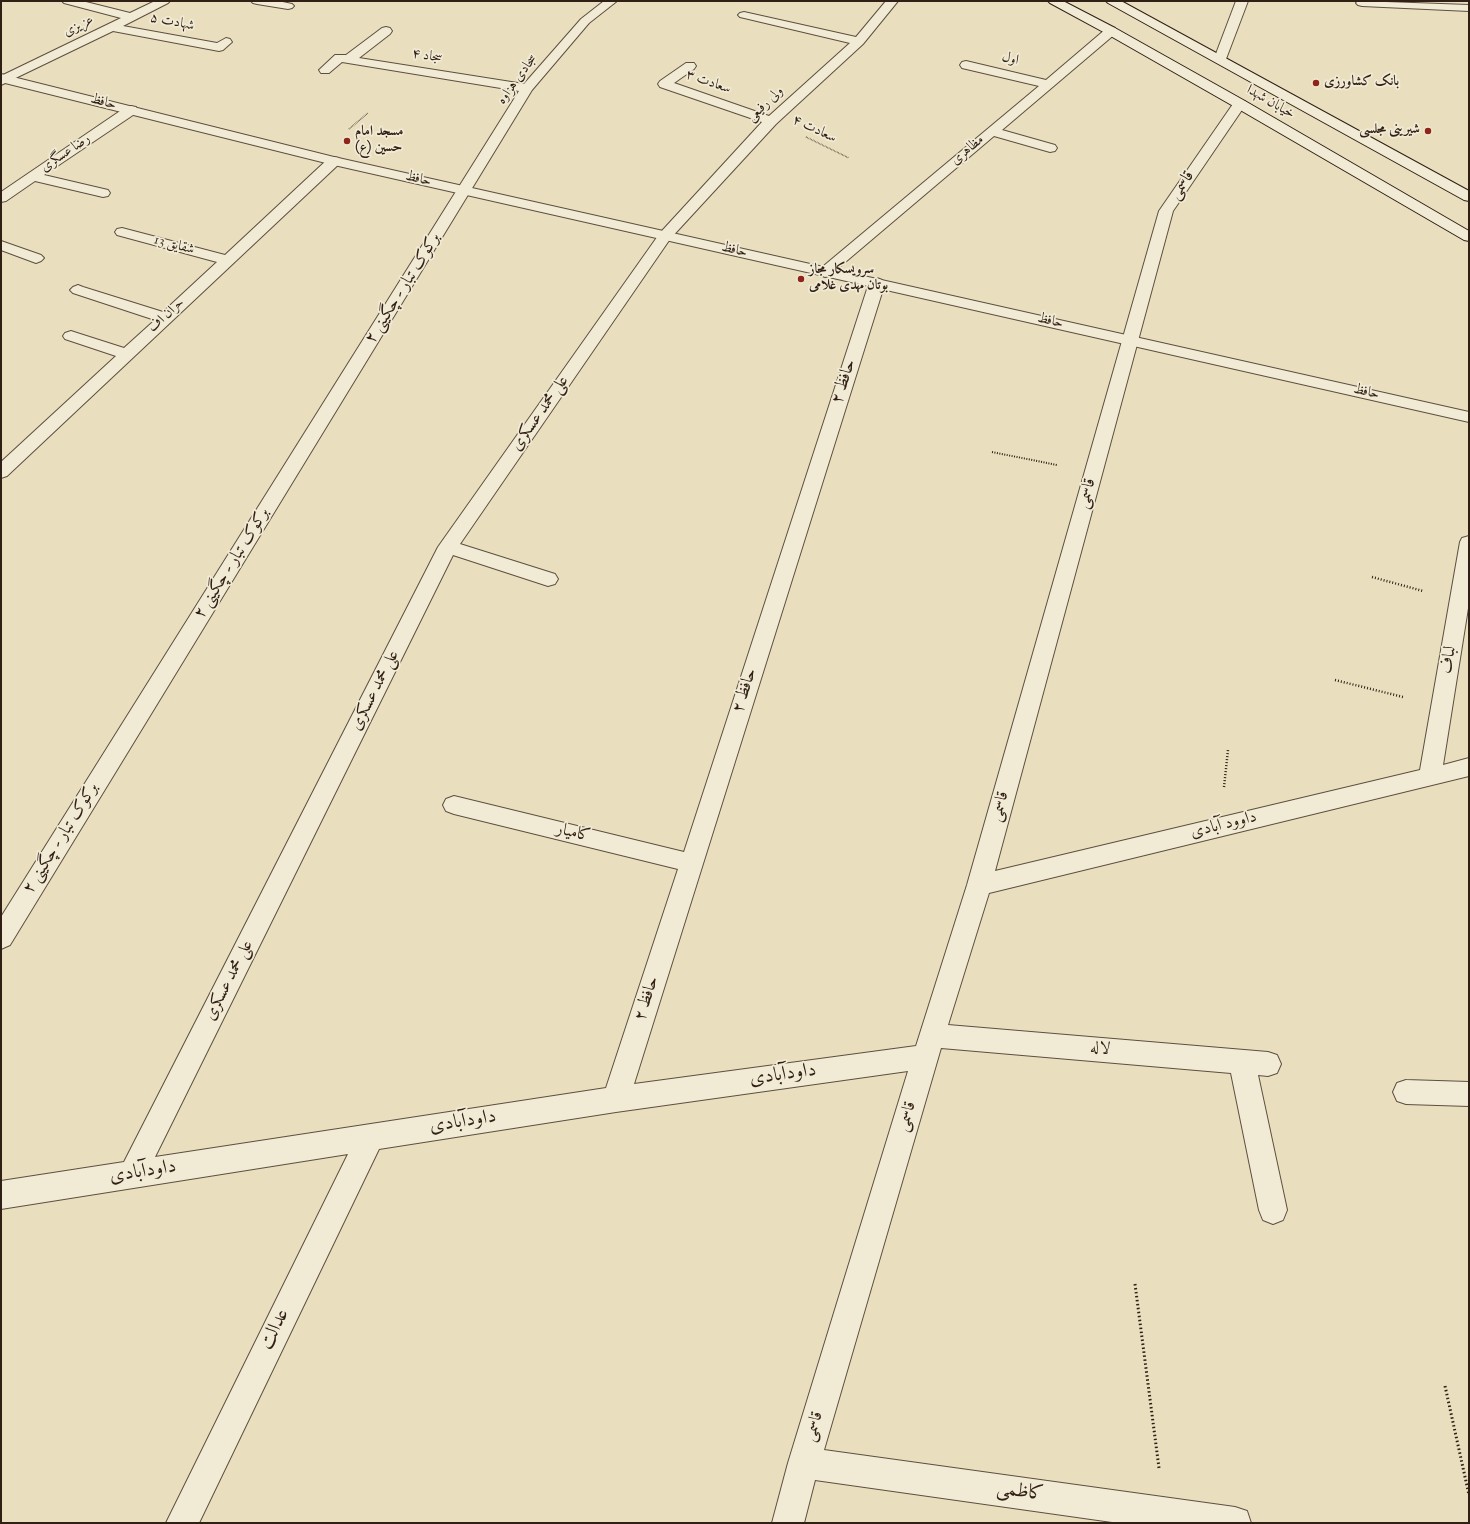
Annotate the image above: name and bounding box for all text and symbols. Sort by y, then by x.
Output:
street label: شهادت ۵ [148,10,196,36]
street label: عزیزی [61,12,97,42]
street label: سجاد ۴ [411,46,443,68]
street label: اول [1000,50,1020,70]
street label: سجادی هزاوه [494,52,542,108]
street label: سعادت ۳ [683,67,733,99]
place label: بانک کشاورزی [1324,75,1399,91]
marker: بانک کشاورزی [1311,78,1321,88]
street label: خیابان شهدا [1243,82,1297,124]
street label: ولی رفیعی [744,84,788,126]
street label: حافظ [88,92,118,114]
street label: سعادت ۴ [789,113,839,147]
place label: شیرینی مجلسی [1359,123,1420,139]
place label: مسجد امام حسین (ع) [355,125,403,158]
marker: شیرینی مجلسی [1423,126,1433,136]
street label: رضا عسگری [38,131,94,177]
street label: مظاهری [948,132,988,170]
marker: مسجد امام حسین (ع) [342,136,352,146]
street label: قاسمی [1166,168,1200,204]
street label: حافظ [403,169,433,191]
street label: برکوک تبار - چگینی ۲ [362,230,446,348]
street label: شقایق 13 [152,233,196,259]
street label: حافظ [719,240,749,262]
place label: سرویسکار مجاز بوتان مهدی غلامی [809,263,888,296]
marker: سرویسکار مجاز بوتان مهدی غلامی [796,274,806,284]
street label: حران اف [146,295,188,337]
street label: حافظ [1035,311,1065,333]
street label: حافظ ۲ [828,357,862,407]
street label: علی محمد عسکری [508,372,574,456]
street label: حافظ [1351,382,1381,404]
street label: قاسمی [1074,476,1102,512]
street label: برکوک تبار - چگینی ۲ [191,505,275,623]
street label: لباف [1438,645,1462,675]
street label: علی محمد عسکری [347,647,405,735]
street label: حافظ ۲ [729,666,763,716]
street label: برکوک تبار - چگینی ۲ [20,780,104,898]
street label: قاسمی [987,789,1015,825]
street label: داوود آبادی [1189,808,1259,844]
street label: کامیار [554,820,592,848]
street label: علی محمد عسکری [201,937,259,1025]
street label: حافظ ۲ [631,974,665,1024]
street label: لاله [1089,1039,1111,1061]
street label: داودآبادی [748,1059,818,1093]
street label: قاسمی [894,1099,922,1135]
street label: داودآبادی [428,1106,498,1140]
street label: داودآبادی [108,1156,178,1190]
street label: عدالت [256,1306,296,1354]
street label: قاسمی [801,1409,829,1445]
street label: کاظمی [995,1478,1045,1508]

